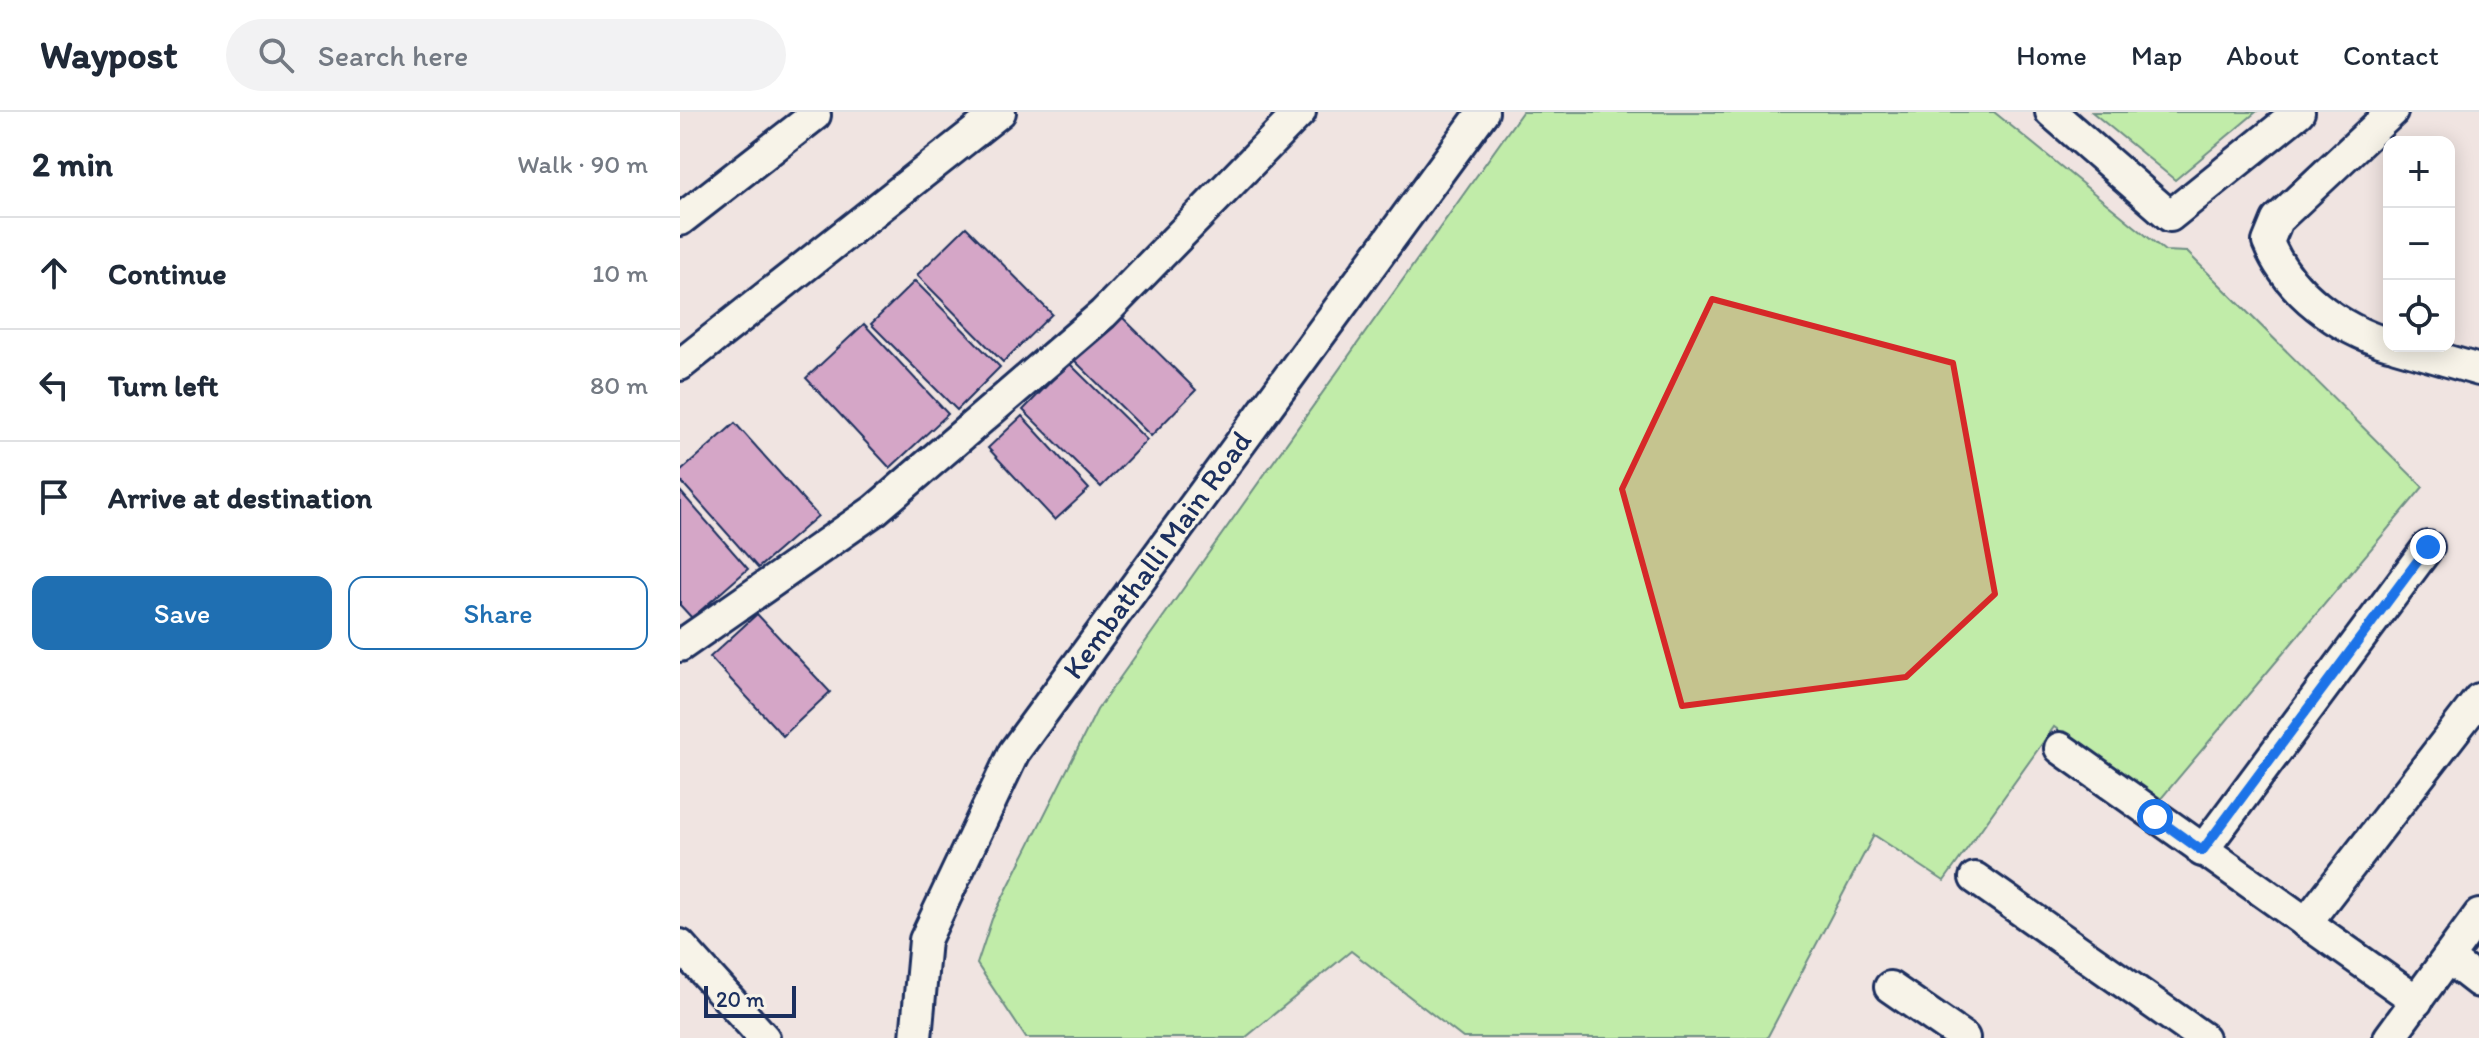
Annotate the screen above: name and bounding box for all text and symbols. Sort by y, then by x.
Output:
search box [226,19,786,91]
text: Waypost [40,32,178,78]
icon: search [254,33,298,77]
text: Search here [318,37,468,74]
text: Home [2016,38,2087,72]
text: Map [2131,38,2182,72]
text: About [2226,38,2299,72]
text: Contact [2343,38,2439,72]
map controls [2383,136,2455,352]
button: + [2383,136,2455,208]
text: 2 min [32,144,113,185]
text: Walk · 90 m [517,148,648,180]
button: − [2383,208,2455,280]
icon: ahead [32,251,76,295]
text: Continue [108,255,227,292]
text: 10 m [592,257,648,289]
button: locate [2383,280,2455,352]
icon: left [32,363,76,407]
text: Turn left [108,367,219,404]
text: 80 m [590,369,648,401]
street label: Kembathalli Main Road [1054,423,1259,686]
icon: arrive [32,475,76,519]
text: Arrive at destination [108,479,372,516]
route end [2410,529,2446,565]
button: Save [32,576,332,650]
button: Share [348,576,648,650]
route start [2137,799,2173,835]
scale bar [704,982,796,1018]
text: 20 m [716,986,765,1013]

